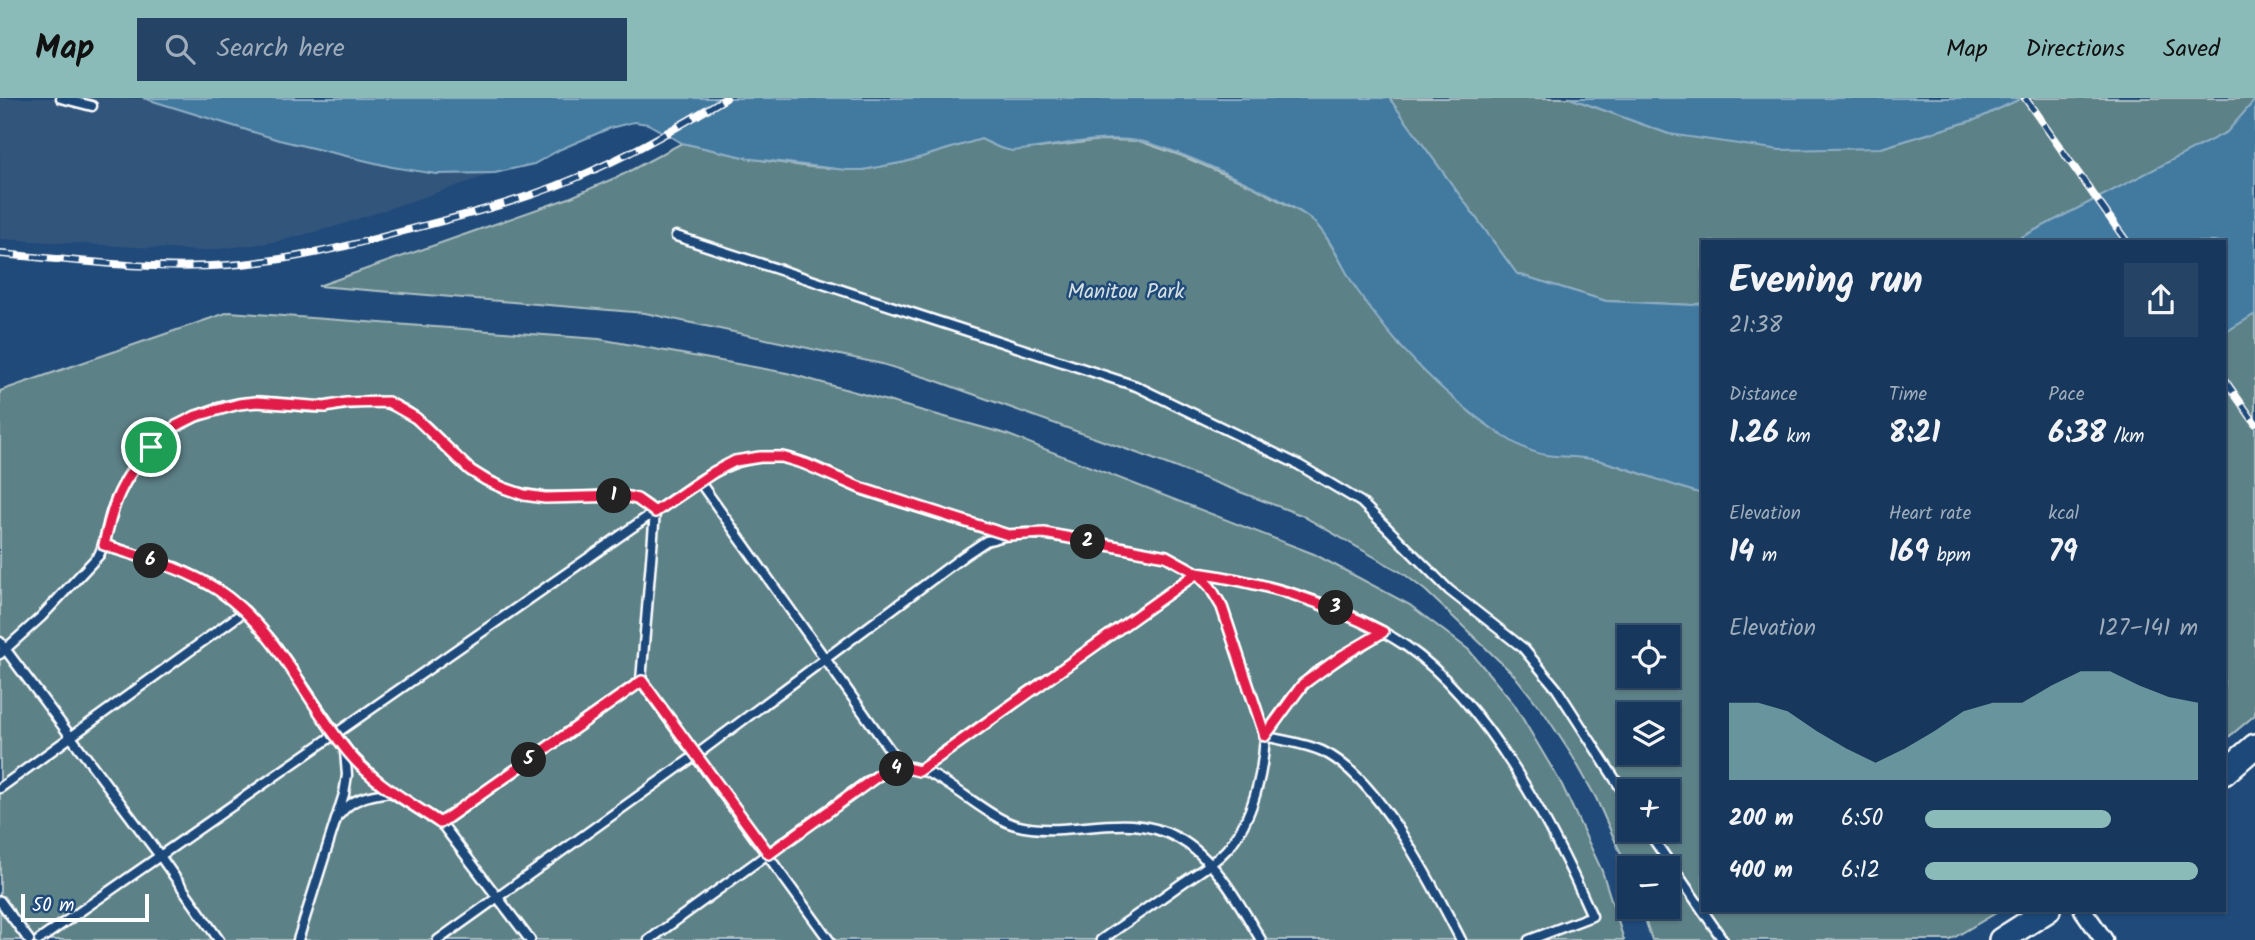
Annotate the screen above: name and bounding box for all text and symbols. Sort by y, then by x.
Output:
search box [137,18,627,81]
text: Map [35,23,95,76]
text: Search here [217,28,345,70]
icon: search [161,30,199,68]
text: Map [1946,30,1988,69]
text: Directions [2026,30,2125,69]
text: Saved [2163,30,2220,69]
text: Evening run [1729,252,1923,312]
button: share [2124,263,2198,337]
park label: Manitou Park [1068,276,1185,309]
text: 21:38 [1729,308,1782,344]
text: Distance [1729,380,1797,410]
text: Time [1889,380,1927,410]
text: Pace [2048,380,2085,410]
text: 1.26 [1729,410,1779,458]
text: 8:21 [1889,410,1940,458]
text: 6:38 [2048,410,2106,458]
pin [121,417,181,477]
text: km [1779,422,1811,452]
text: /km [2106,422,2144,452]
icon: arrive [132,428,170,466]
pin: 1 [596,478,632,514]
text: 1 [611,480,616,510]
text: Elevation [1729,499,1801,529]
text: Heart rate [1889,499,1971,529]
text: kcal [2048,499,2079,529]
pin: 2 [1070,524,1106,560]
text: 2 [1082,526,1093,556]
text: 14 [1729,529,1754,577]
text: 169 [1889,529,1929,577]
text: 79 [2048,529,2078,577]
text: m [1754,541,1777,571]
text: bpm [1929,541,1971,571]
pin: 6 [134,544,168,578]
text: 6 [145,545,156,575]
pin: 3 [1318,590,1354,626]
text: 3 [1330,592,1341,622]
text: Elevation [1729,611,1816,647]
text: 127–141 m [2098,611,2198,647]
map controls [1617,625,1680,919]
button: locate [1617,625,1680,688]
button: layers [1617,702,1680,765]
pin: 5 [512,742,546,778]
text: 5 [524,744,533,774]
pin: 4 [880,752,914,786]
text: 4 [891,753,902,783]
button: + [1617,779,1680,842]
text: 200 m [1729,801,1794,837]
text: 6:50 [1841,801,1883,837]
text: 400 m [1729,853,1793,889]
text: 6:12 [1841,853,1880,889]
button: − [1617,856,1680,919]
scale bar [21,891,149,923]
text: 50 m [32,891,74,921]

